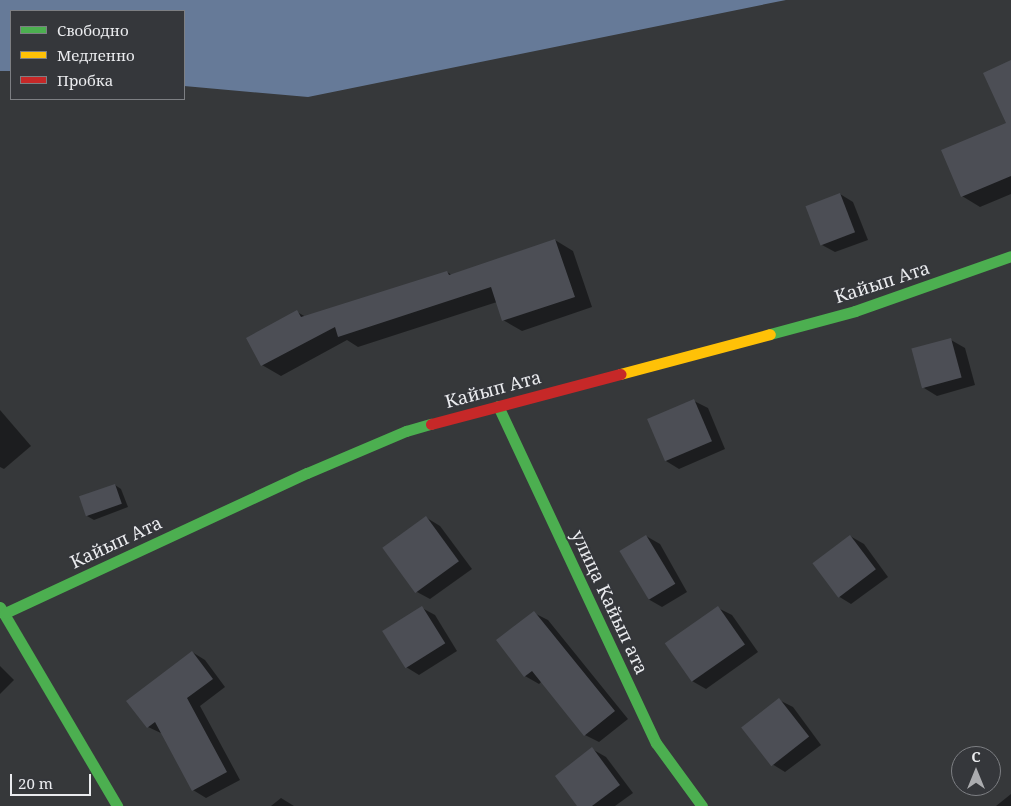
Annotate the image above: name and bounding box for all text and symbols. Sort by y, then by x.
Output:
legend [10,10,185,100]
text: Свободно [57,20,129,40]
text: Медленно [57,45,135,65]
text: Пробка [57,70,113,90]
street label: Кайып Ата [832,256,932,308]
street label: Кайып Ата [442,366,544,412]
street label: Кайып Ата [67,511,165,573]
street label: улица Кайып ата [567,526,653,678]
north arrow [951,746,1001,796]
text: С [971,747,981,766]
scale bar [12,764,94,796]
text: 20 m [18,773,53,793]

